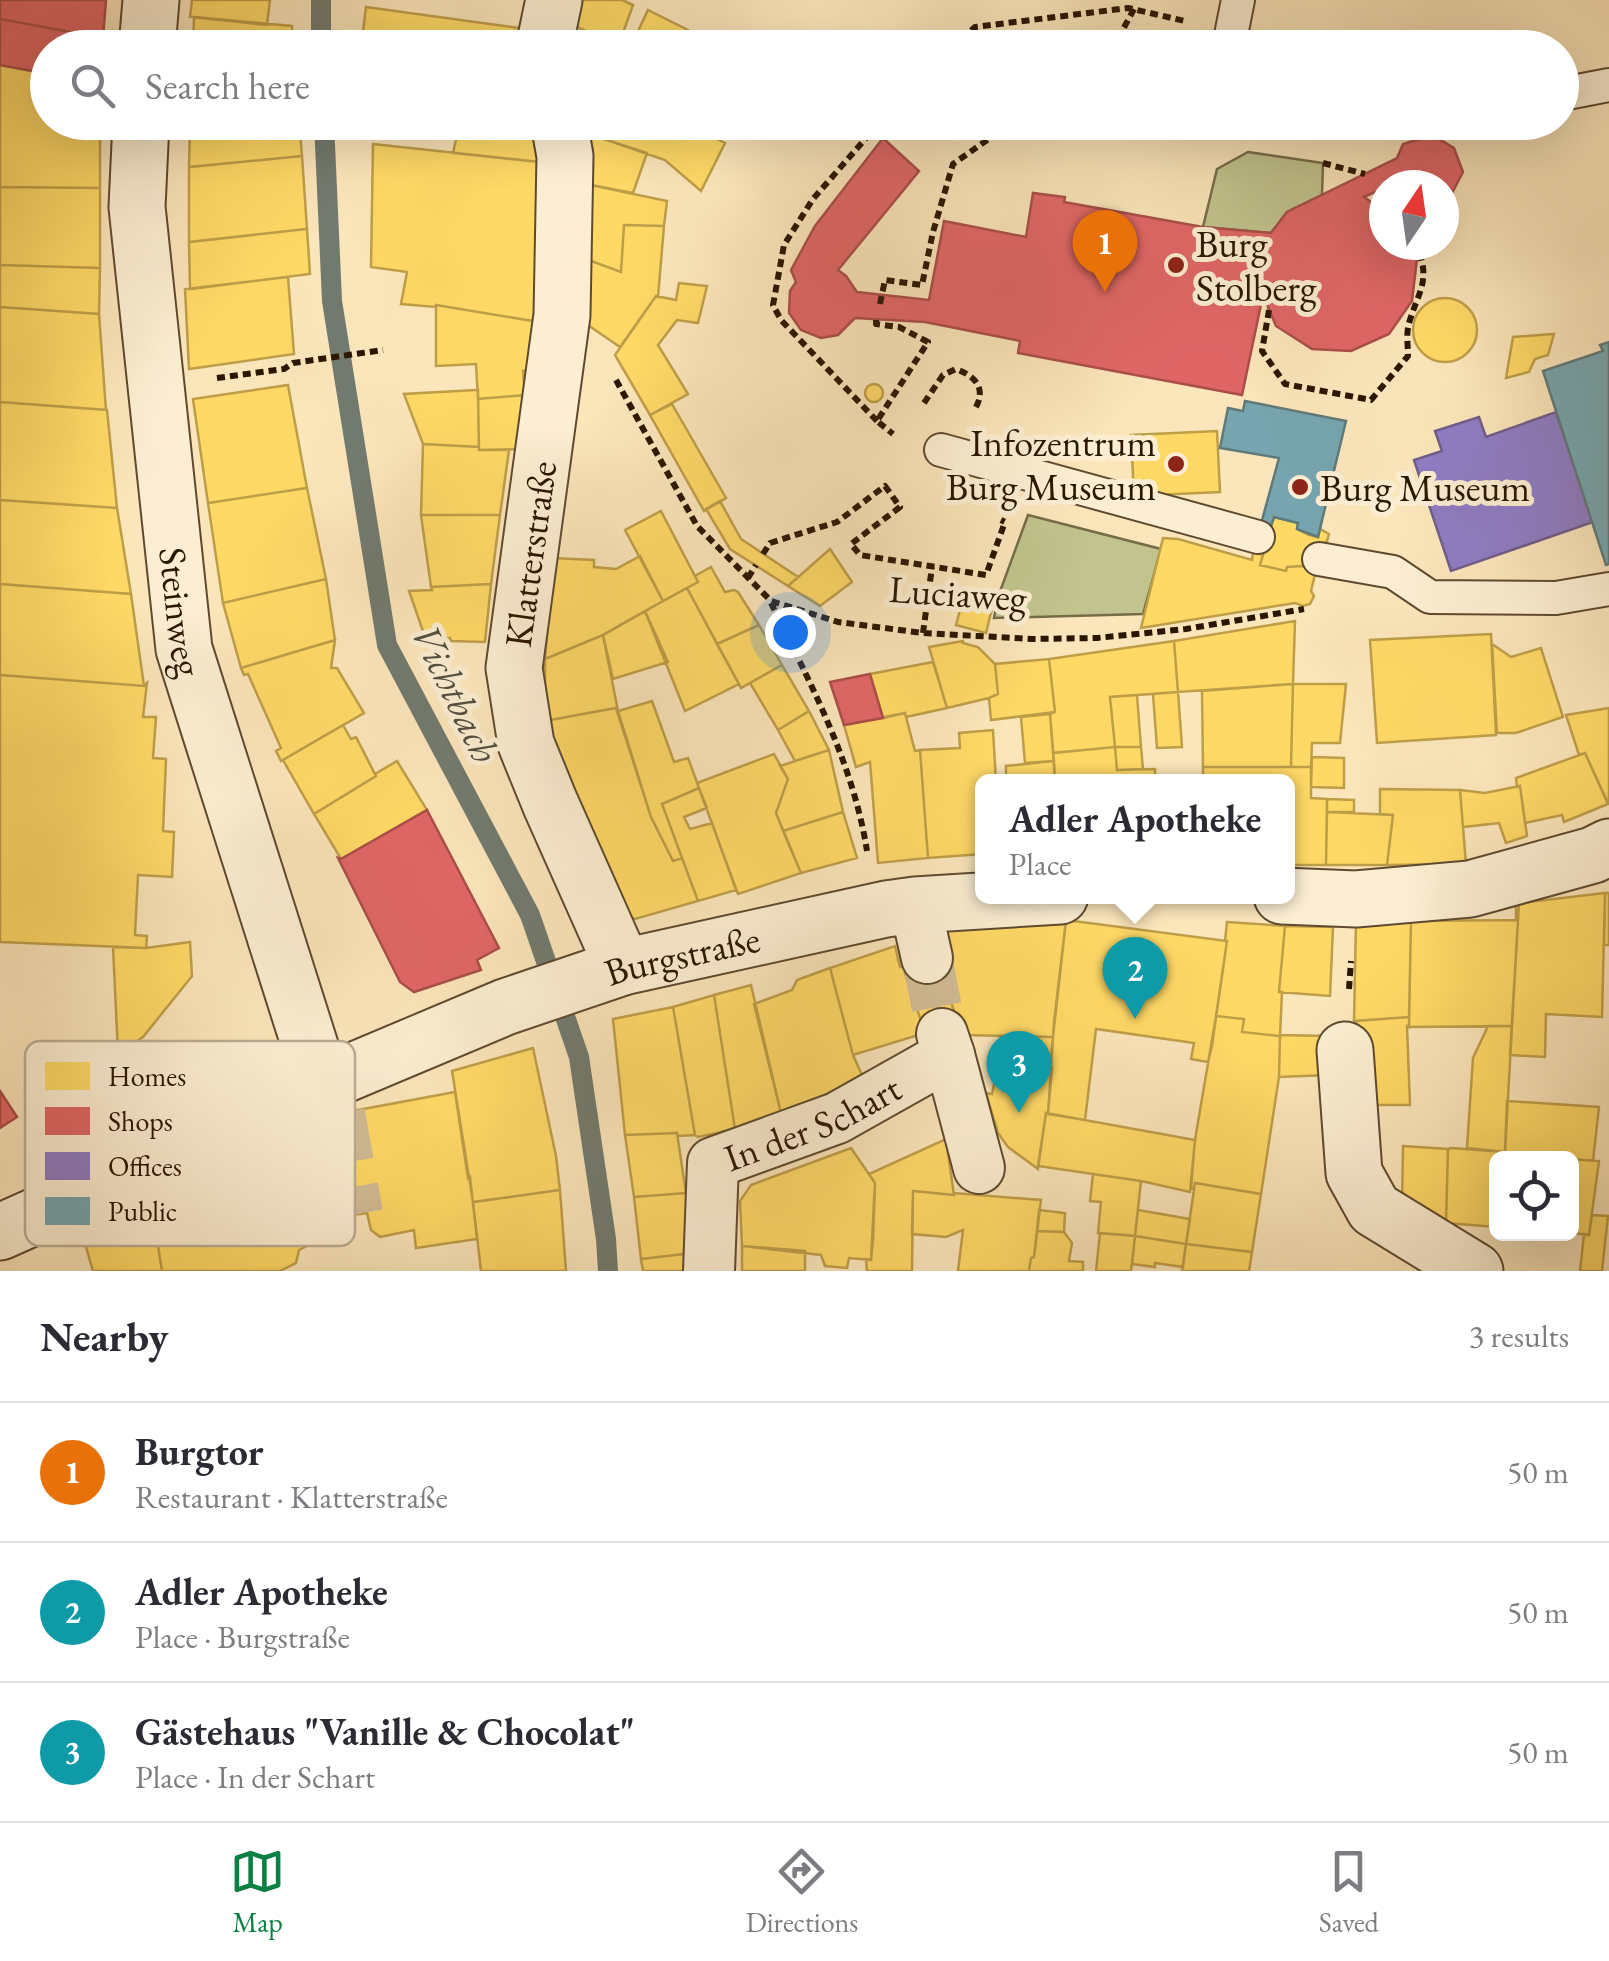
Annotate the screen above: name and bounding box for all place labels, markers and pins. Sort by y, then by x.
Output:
pin: 1 [1072,210,1138,292]
place label: Burg Stolberg [1196,219,1317,312]
marker: Burg Stolberg [1165,254,1187,276]
place label: Infozentrum Burg Museum [946,418,1156,511]
marker: Infozentrum Burg Museum [1165,453,1187,475]
place label: Burg Museum [1320,463,1530,512]
marker: Burg Museum [1289,476,1311,498]
pin: 2 [1102,936,1168,1019]
pin: 3 [986,1030,1052,1113]

